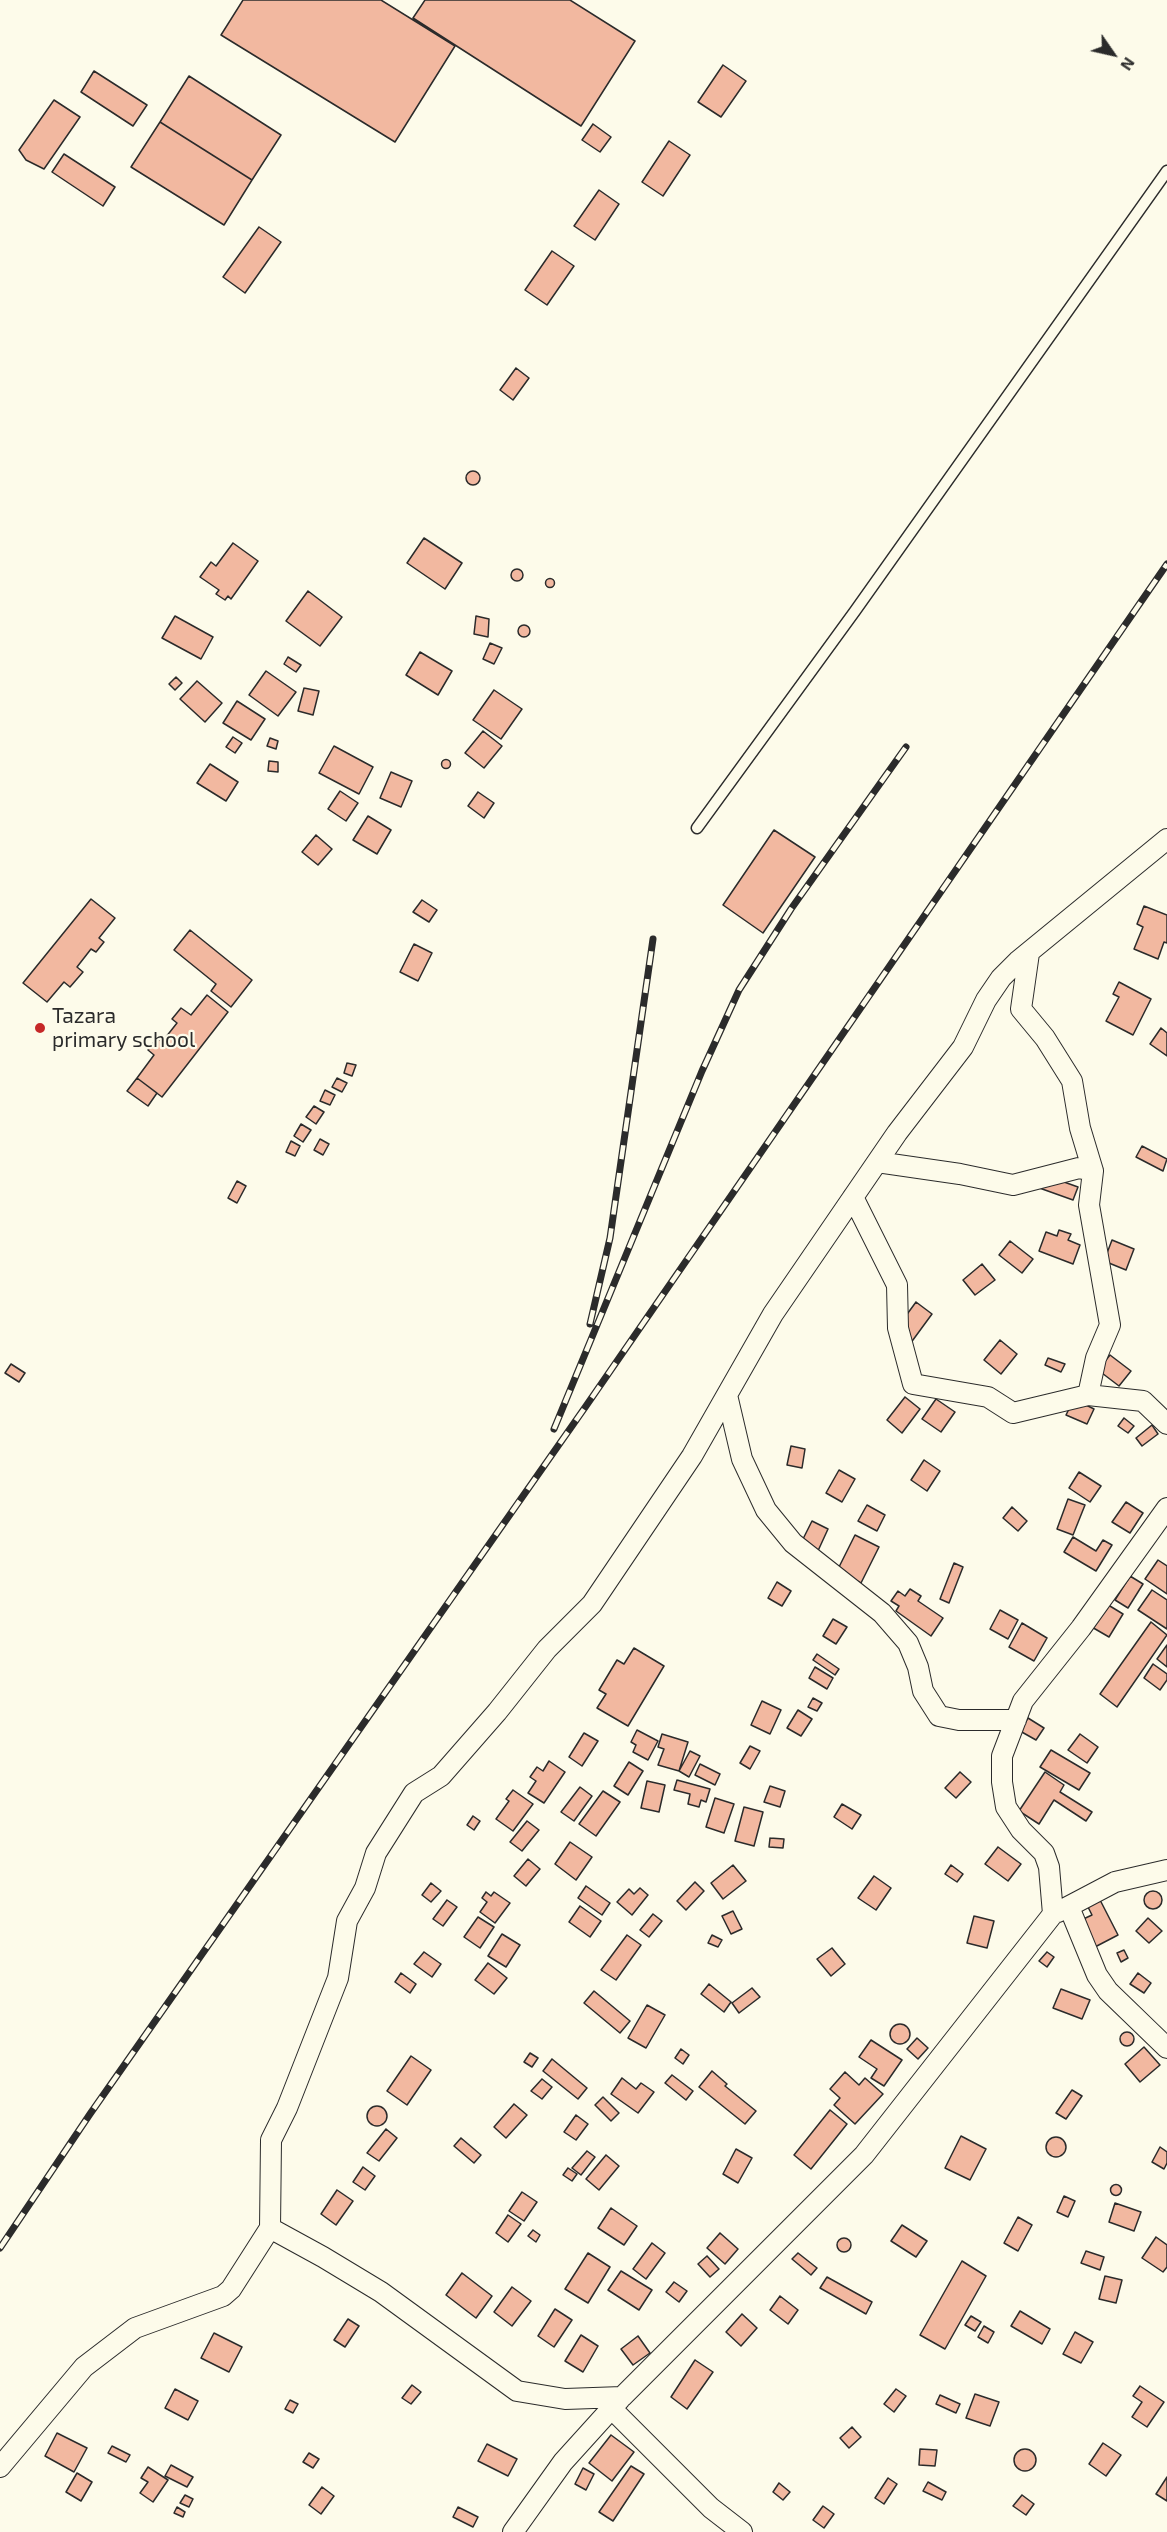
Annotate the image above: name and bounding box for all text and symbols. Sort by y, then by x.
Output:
north arrow [1083,24,1143,84]
text: N [1117,54,1139,74]
place label: Tazara primary school [52,1003,195,1053]
marker: Tazara primary school [33,1021,47,1035]

